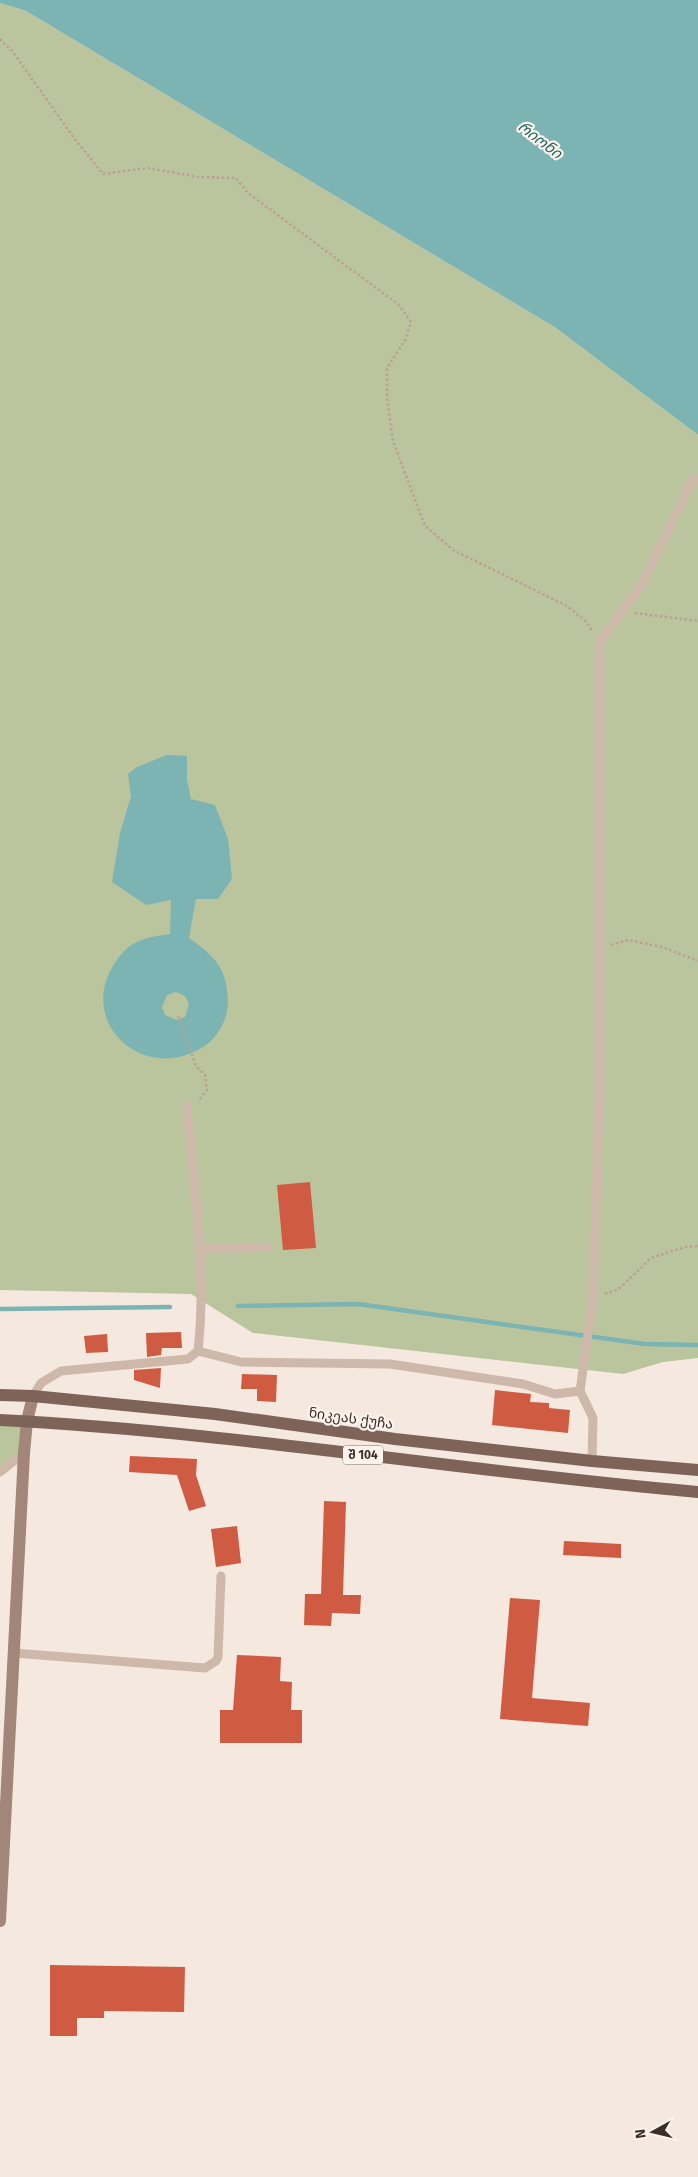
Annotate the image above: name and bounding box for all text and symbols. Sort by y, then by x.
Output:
water label: რიონი [514,118,567,163]
street label: ნიკეას ქუჩა [308,1404,394,1433]
road number: შ 104 [343,1446,383,1464]
north arrow [628,2107,678,2157]
text: N [632,2128,650,2140]

